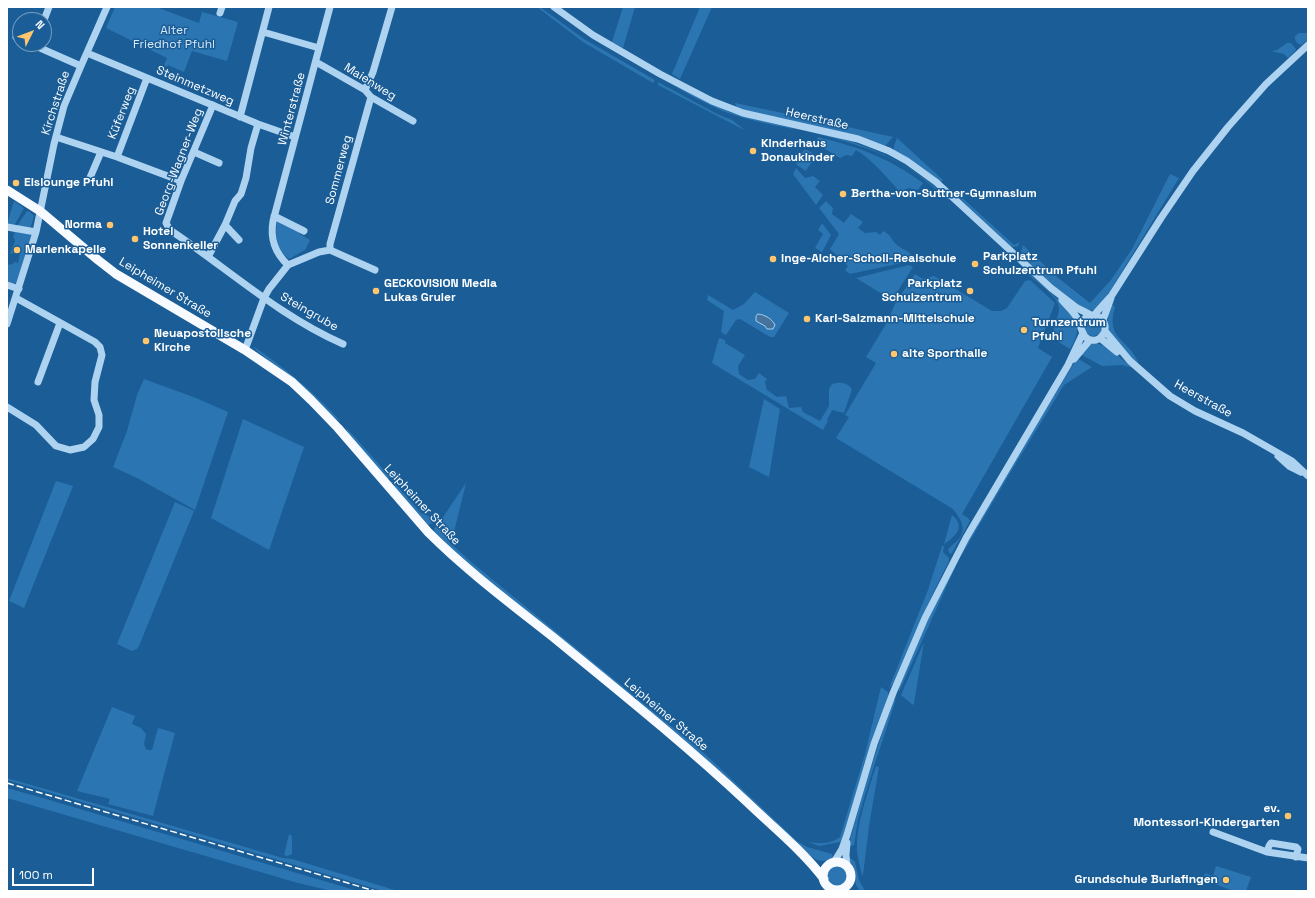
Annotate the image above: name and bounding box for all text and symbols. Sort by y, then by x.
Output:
north arrow [12,12,52,52]
text: N [33,17,48,32]
park label: Alter Friedhof Pfuhl [133,24,215,52]
street label: Maienweg [341,60,399,104]
street label: Steinmetzweg [154,63,236,109]
street label: Kirchstraße [39,69,73,137]
street label: Winterstraße [275,71,309,147]
street label: Küferweg [105,85,139,141]
street label: Heerstraße [784,105,850,133]
street label: Georg-Wagner-Weg [152,106,206,218]
street label: Sommerweg [323,134,355,206]
place label: Kinderhaus Donaukinder [761,137,835,165]
marker: Kinderhaus Donaukinder [748,146,758,156]
place label: Eislounge Pfuhl [24,176,114,190]
marker: Eislounge Pfuhl [11,178,21,188]
place label: Bertha-von-Suttner-Gymnasium [851,187,1037,201]
marker: Bertha-von-Suttner-Gymnasium [838,189,848,199]
place label: Norma [65,218,102,232]
marker: Norma [105,220,115,230]
place label: Hotel Sonnenkeller [143,225,218,253]
marker: Hotel Sonnenkeller [130,234,140,244]
place label: Marienkapelle [25,243,106,257]
marker: Marienkapelle [12,245,22,255]
place label: Parkplatz Schulzentrum Pfuhl [983,250,1097,278]
place label: Inge-Aicher-Scholl-Realschule [781,252,957,266]
marker: Inge-Aicher-Scholl-Realschule [768,254,778,264]
street label: Leipheimer Straße [116,255,214,321]
marker: Parkplatz Schulzentrum Pfuhl [970,259,980,269]
place label: GECKOVISION Media Lukas Gruler [384,277,497,305]
place label: Parkplatz Schulzentrum [882,277,962,305]
marker: GECKOVISION Media Lukas Gruler [371,286,381,296]
marker: Parkplatz Schulzentrum [965,286,975,296]
street label: Steingrube [277,290,341,334]
place label: Karl-Salzmann-Mittelschule [815,312,975,326]
marker: Karl-Salzmann-Mittelschule [802,314,812,324]
place label: Turnzentrum Pfuhl [1032,316,1106,344]
marker: Turnzentrum Pfuhl [1019,325,1029,335]
place label: Neuapostolische Kirche [154,327,251,355]
marker: Neuapostolische Kirche [141,336,151,346]
place label: alte Sporthalle [902,347,987,361]
marker: alte Sporthalle [889,349,899,359]
street label: Heerstraße [1171,377,1235,421]
street label: Leipheimer Straße [381,462,463,548]
street label: Leipheimer Straße [621,676,711,754]
place label: ev. Montessori-Kindergarten [1133,802,1280,830]
marker: ev. Montessori-Kindergarten [1283,811,1293,821]
scale bar [14,860,96,886]
text: 100 m [19,867,53,883]
place label: Grundschule Burlafingen [1074,873,1218,887]
marker: Grundschule Burlafingen [1221,875,1231,885]

